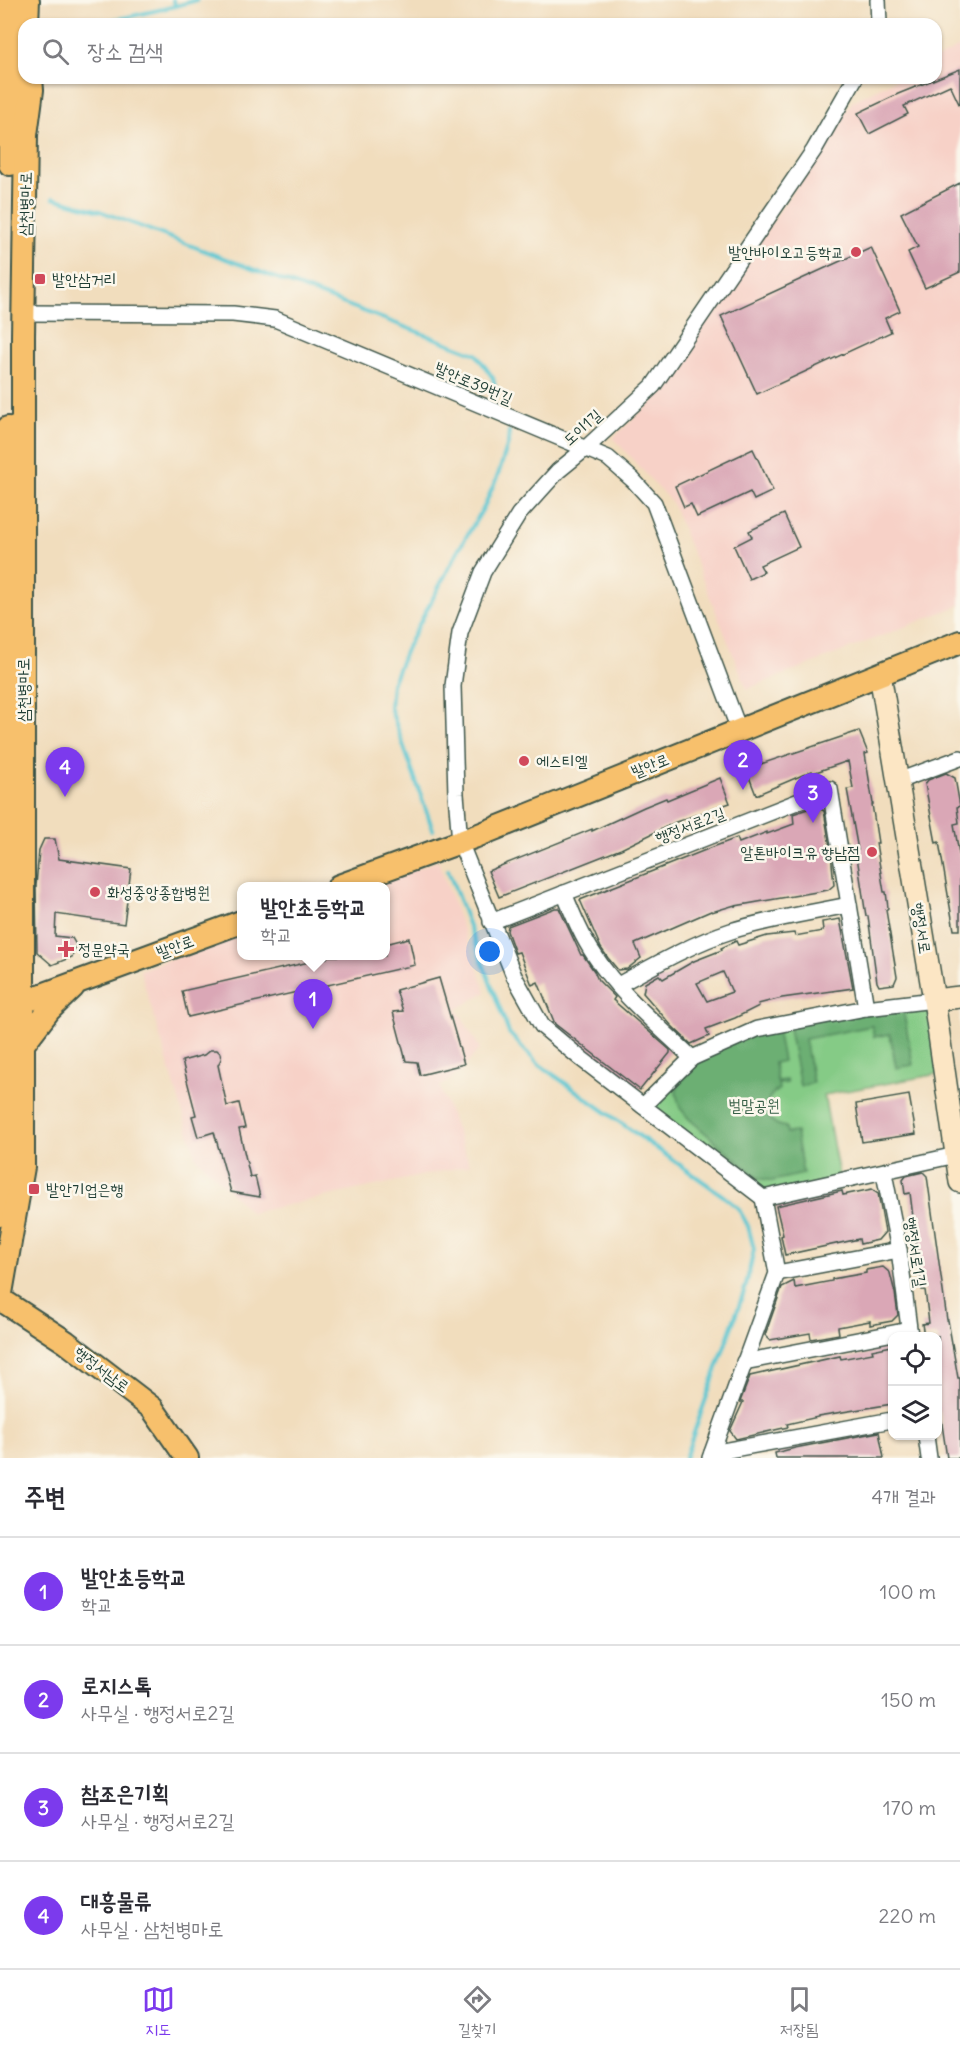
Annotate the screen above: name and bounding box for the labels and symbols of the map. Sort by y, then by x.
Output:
street label: 삼천병마로 [14,172,36,236]
place label: 발안바이오고등학교 [728,242,844,262]
marker: 발안바이오고등학교 [849,245,863,259]
place label: 발안삼거리 [52,269,116,289]
marker: 발안삼거리 [33,272,47,286]
street label: 발안로39번길 [432,358,516,408]
street label: 도이1길 [559,404,605,449]
street label: 삼천병마로 [13,658,33,722]
pin: 2 [724,740,762,790]
pin: 4 [46,748,84,797]
street label: 발안로 [628,748,672,782]
place label: 에스티엘 [536,751,588,771]
marker: 에스티엘 [517,754,531,768]
pin: 3 [794,774,832,823]
street label: 행정서로2길 [652,803,728,847]
place label: 알톤바이크유 향남점 [740,842,860,862]
marker: 알톤바이크유 향남점 [865,845,879,859]
place label: 화성중앙종합병원 [107,882,210,902]
marker: 화성중앙종합병원 [88,885,102,899]
street label: 행정서로 [908,901,936,955]
street label: 발안로 [153,930,197,962]
your location [475,937,504,966]
place label: 정문약국 [78,939,130,959]
marker: 정문약국 [59,942,73,956]
pin: 1 [294,980,332,1029]
park label: 벌말공원 [728,1095,780,1115]
place label: 발안기업은행 [46,1179,123,1199]
marker: 발안기업은행 [27,1182,41,1196]
street label: 행정서로1길 [901,1216,931,1289]
street label: 행정서남로 [70,1342,134,1396]

